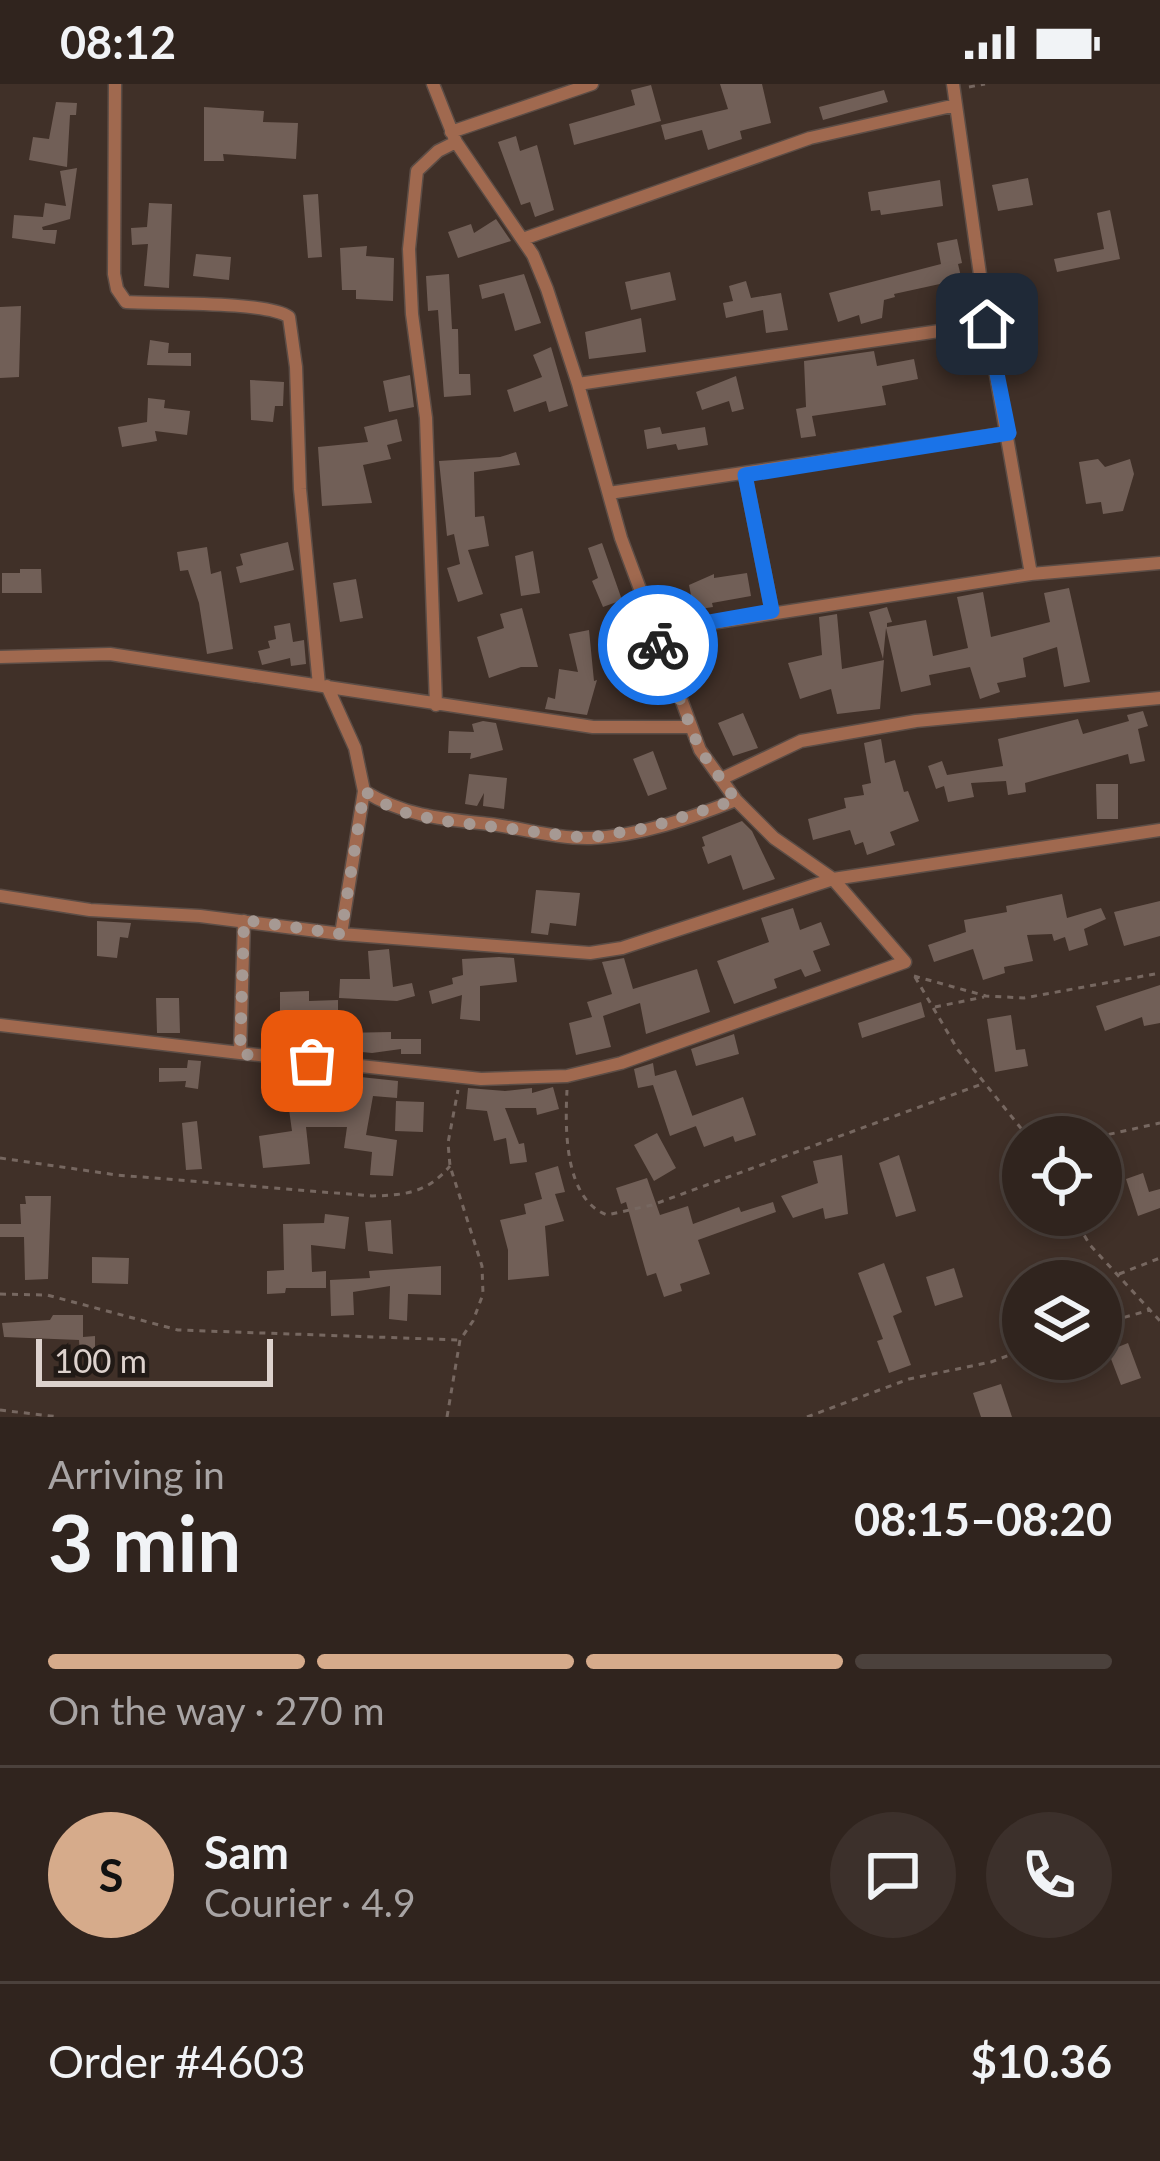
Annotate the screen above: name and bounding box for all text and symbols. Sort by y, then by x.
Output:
text: 08:12 [60,15,176,69]
pin [936,273,1038,375]
icon: home [954,291,1020,357]
courier [598,585,718,705]
icon: bike [625,612,691,678]
pin [261,1010,363,1112]
icon: bag [279,1028,345,1094]
map controls [1002,1116,1122,1380]
button: locate [1002,1116,1122,1236]
button: layers [1002,1260,1122,1380]
scale bar [36,1333,273,1386]
text: 100 m [54,1340,147,1380]
text: Arriving in [48,1451,225,1497]
text: 08:15–08:20 [854,1492,1112,1546]
text: 3 min [48,1495,241,1589]
text: On the way · 270 m [48,1687,385,1733]
button: chat [830,1812,956,1938]
button: phone [986,1812,1112,1938]
text: Sam [204,1825,289,1879]
text: S [99,1848,123,1902]
text: Courier · 4.9 [204,1879,416,1925]
text: Order #4603 [48,2034,306,2088]
text: $10.36 [971,2034,1112,2088]

